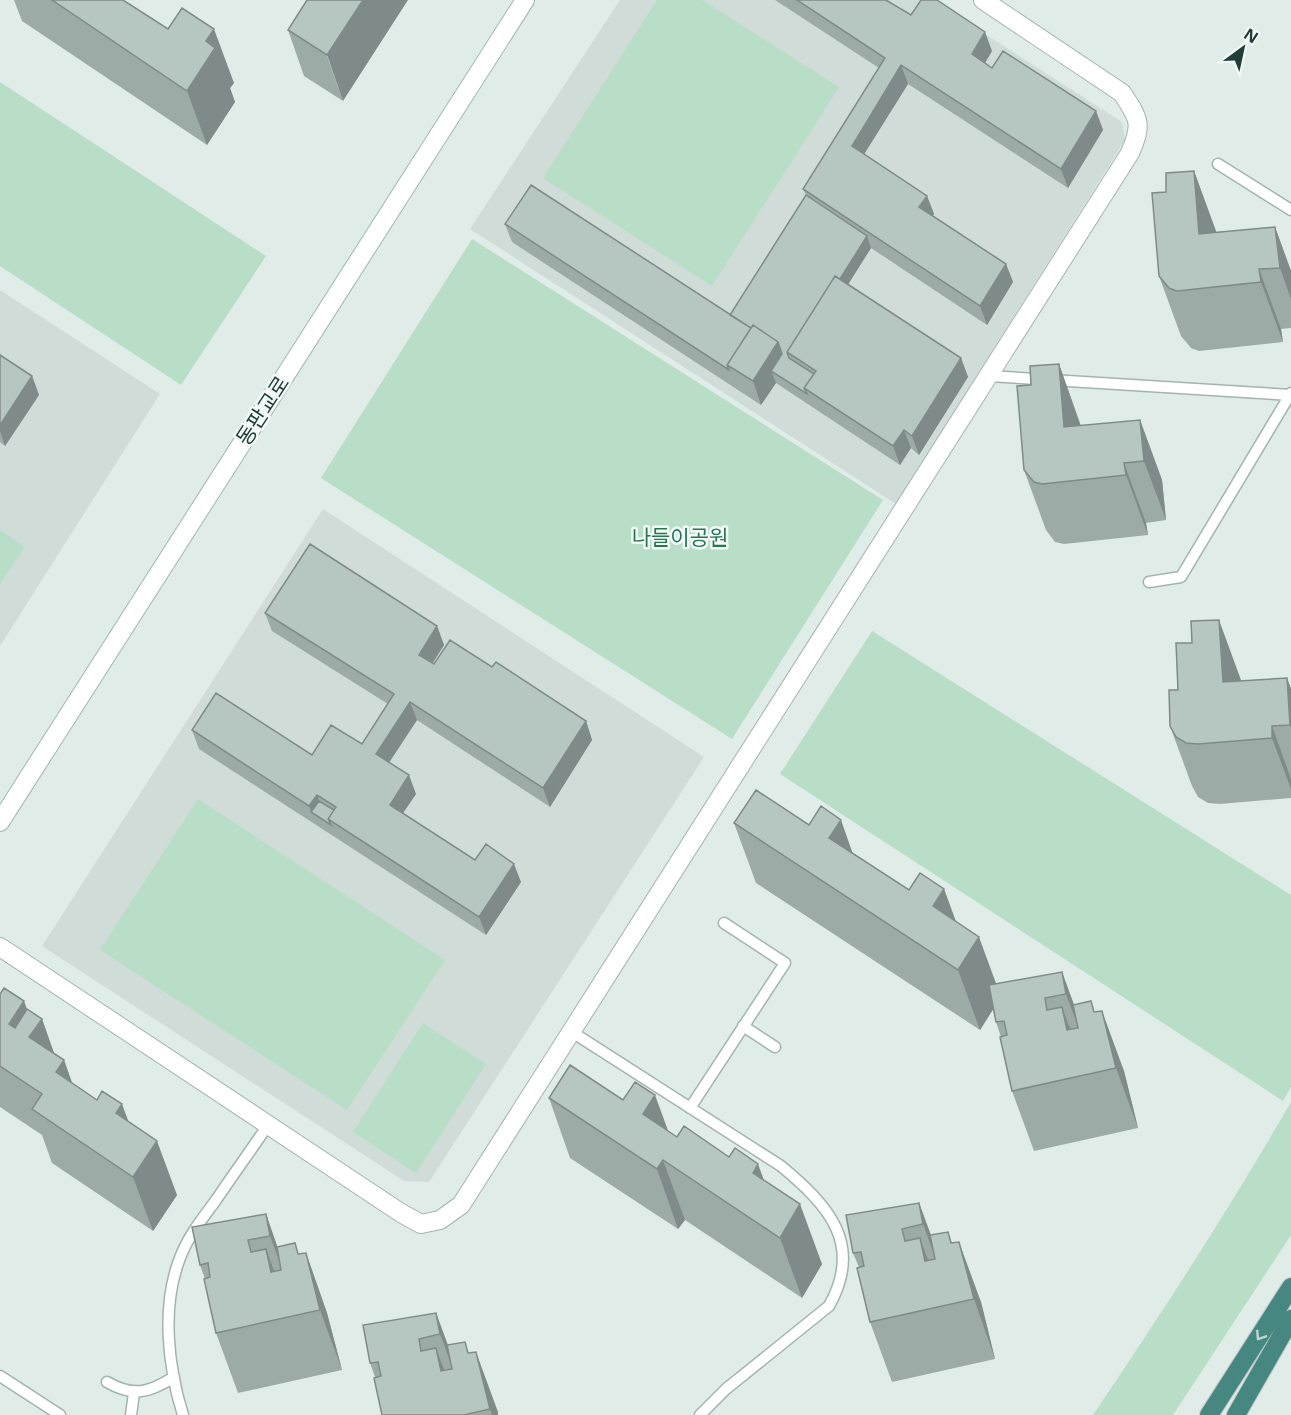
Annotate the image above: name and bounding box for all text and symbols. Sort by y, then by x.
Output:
north arrow [1213,18,1273,78]
text: N [1240,23,1263,48]
street label: 동판교로 [229,370,295,450]
park label: 나들이공원 [632,523,728,551]
one-way arrow [1255,1330,1267,1340]

